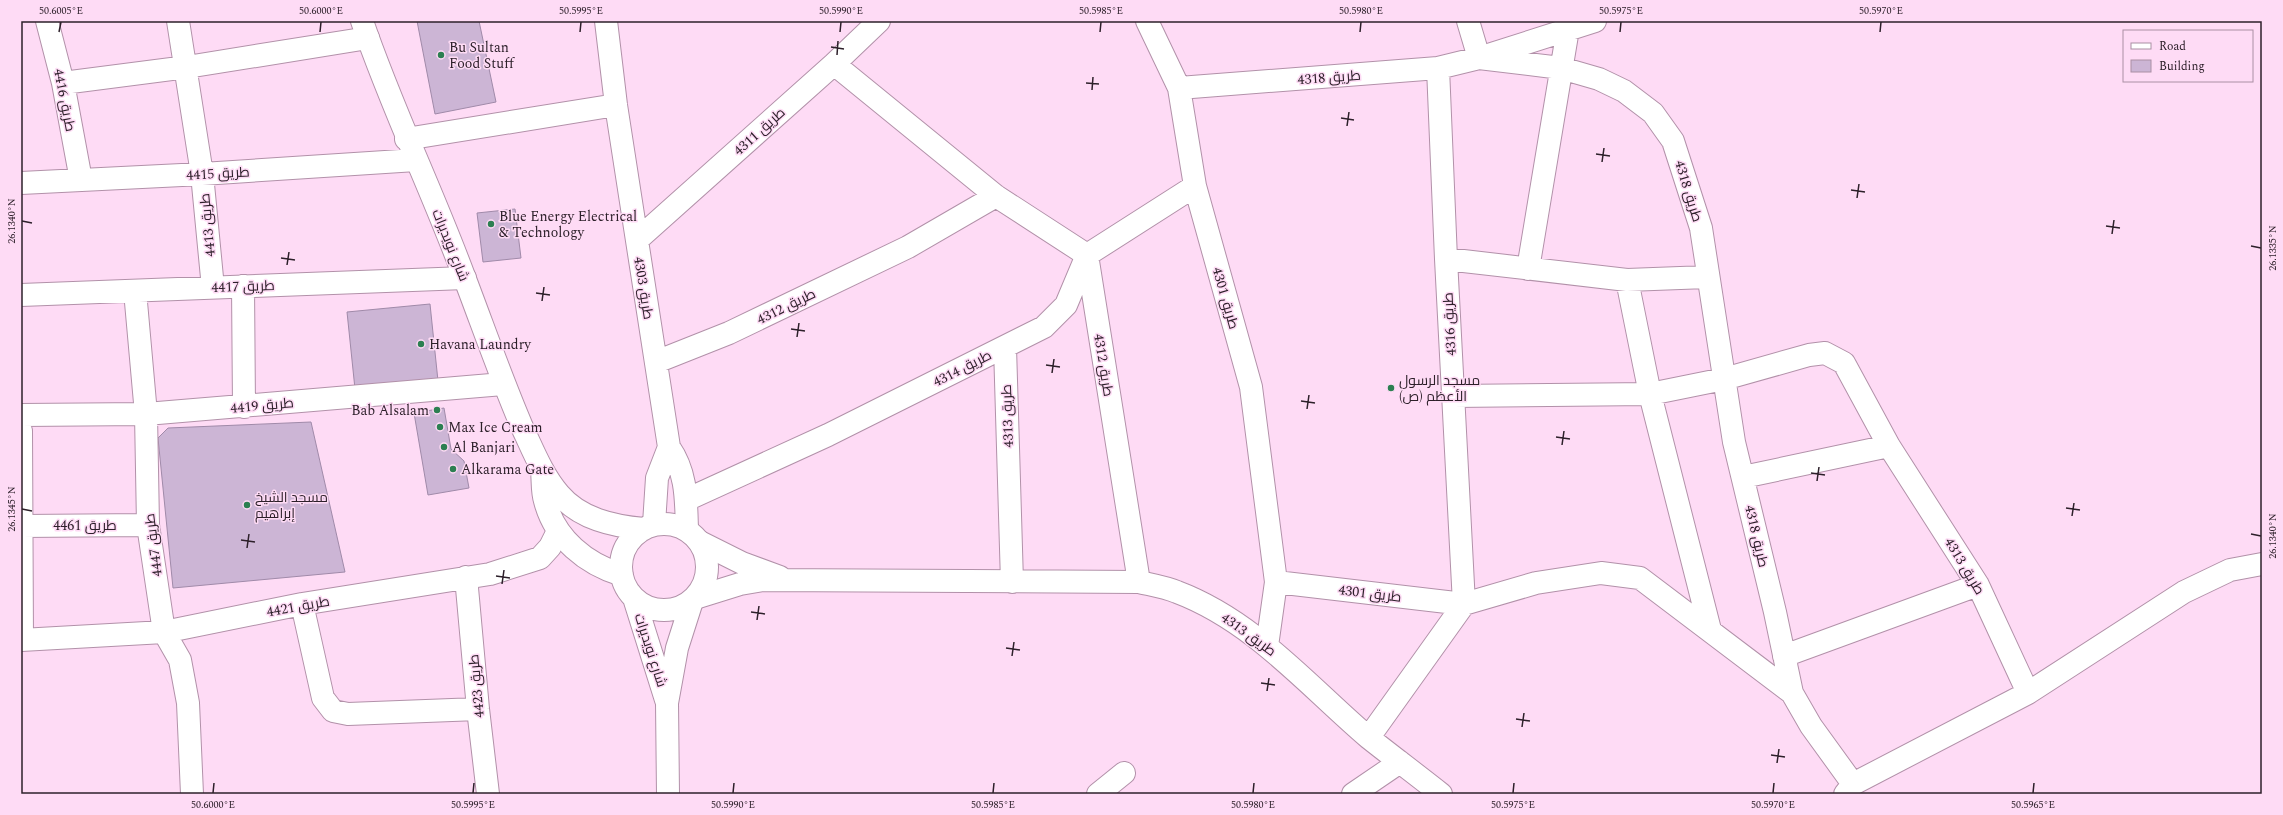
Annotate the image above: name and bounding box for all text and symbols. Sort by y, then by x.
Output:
text: 50.6005°E [39,3,83,19]
text: 50.6000°E [299,3,343,19]
text: 50.5995°E [559,3,603,19]
text: 50.5990°E [819,3,863,19]
text: 50.5985°E [1079,3,1123,19]
text: 50.5980°E [1339,3,1383,19]
text: 50.5975°E [1599,3,1643,19]
text: 50.5970°E [1859,3,1903,19]
legend [2123,30,2253,82]
place label: Bu Sultan Food Stuff [449,37,515,74]
text: Road [2159,37,2186,56]
marker: Bu Sultan Food Stuff [436,50,446,60]
text: Building [2159,57,2205,76]
street label: طريق 4318 [1297,65,1361,90]
street label: طريق 4416 [48,67,81,133]
street label: طريق 4311 [729,102,790,160]
street label: طريق 4318 [1669,158,1708,225]
street label: طريق 4415 [186,161,250,186]
street label: طريق 4413 [194,192,221,258]
text: 26.1340°N [4,198,20,244]
street label: شارع نويديرات [426,206,475,285]
place label: Blue Energy Electrical & Technology [499,206,637,243]
marker: Blue Energy Electrical & Technology [486,219,496,229]
text: 26.1335°N [2265,225,2281,271]
street label: طريق 4303 [628,255,659,321]
street label: طريق 4301 [1207,265,1244,332]
street label: طريق 4417 [211,275,275,298]
street label: طريق 4312 [753,283,819,330]
street label: طريق 4316 [1437,292,1462,356]
street label: طريق 4312 [1088,332,1119,398]
place label: Havana Laundry [429,334,532,355]
marker: Havana Laundry [416,339,426,349]
street label: طريق 4314 [929,345,995,392]
place label: مسجد الرسول الأعظم (ص) [1399,370,1480,407]
marker: مسجد الرسول الأعظم (ص) [1386,383,1396,393]
street label: طريق 4313 [996,384,1019,448]
street label: طريق 4419 [229,392,295,419]
place label: Bab Alsalam [351,400,429,421]
marker: Bab Alsalam [432,405,442,415]
place label: Max Ice Cream [448,417,543,438]
marker: Max Ice Cream [435,422,445,432]
place label: Al Banjari [452,437,515,458]
marker: Al Banjari [439,442,449,452]
place label: Alkarama Gate [461,459,554,480]
marker: Alkarama Gate [448,464,458,474]
text: 26.1345°N [4,486,20,532]
place label: مسجد الشيخ إبراهيم [255,487,328,524]
marker: مسجد الشيخ إبراهيم [242,500,252,510]
street label: طريق 4318 [1739,503,1774,569]
street label: طريق 4447 [139,512,168,578]
text: 26.1340°N [2265,513,2281,559]
street label: طريق 4461 [53,515,117,536]
street label: طريق 4313 [1939,534,1990,599]
street label: طريق 4301 [1337,579,1403,608]
street label: طريق 4421 [265,591,331,622]
street label: طريق 4313 [1217,607,1281,662]
street label: شارع نويديرات [629,611,672,690]
street label: طريق 4423 [463,653,490,719]
text: 50.6000°E [191,797,235,813]
text: 50.5995°E [451,797,495,813]
text: 50.5990°E [711,797,755,813]
text: 50.5985°E [971,797,1015,813]
text: 50.5980°E [1231,797,1275,813]
text: 50.5975°E [1491,797,1535,813]
text: 50.5970°E [1751,797,1795,813]
text: 50.5965°E [2011,797,2055,813]

